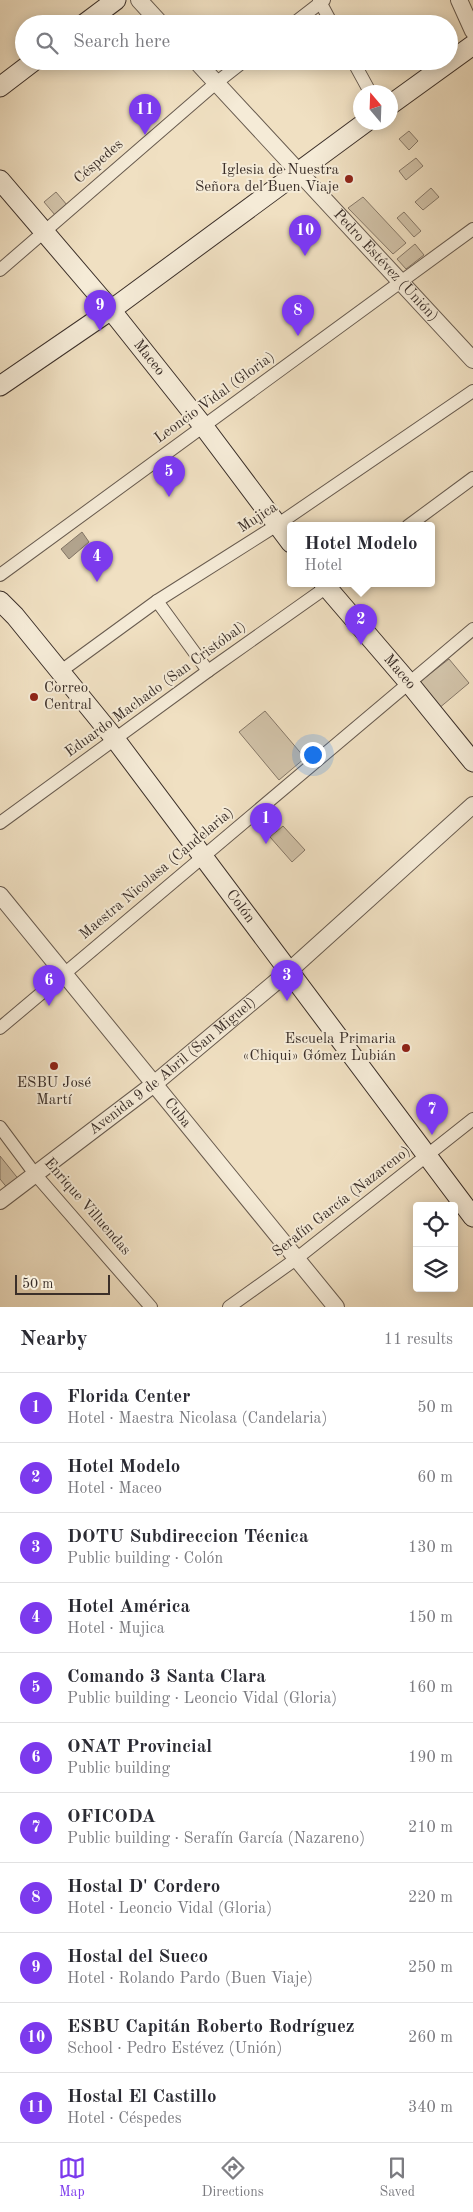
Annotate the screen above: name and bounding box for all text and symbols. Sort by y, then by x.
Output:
search box [15,15,458,70]
icon: search [33,29,61,57]
text: Search here [73,33,170,52]
north arrow [353,85,398,130]
pin: 11 [129,94,161,135]
street label: Céspedes [72,137,126,187]
place label: Iglesia de Nuestra Señora del Buen Viaje [195,163,340,195]
marker: Iglesia de Nuestra Señora del Buen Viaje [343,173,355,185]
street label: Pedro Estévez (Unión) [330,207,441,325]
pin: 10 [289,215,321,256]
pin: 9 [84,290,116,331]
pin: 8 [282,295,314,336]
street label: Maceo [130,337,168,378]
street label: Leoncio Vidal (Gloria) [152,350,278,446]
pin: 5 [153,456,185,497]
street label: Mujica [236,500,281,536]
popup [287,522,435,587]
text: Hotel Modelo [304,535,418,554]
pin: 4 [81,541,113,582]
text: Hotel [304,558,342,574]
pin: 2 [345,604,377,645]
street label: Eduardo Machado (San Cristóbal) [63,619,249,761]
street label: Maceo [381,652,419,692]
place label: Correo Central [44,681,92,713]
marker: Correo Central [28,691,40,703]
your location [300,742,326,768]
pin: 1 [250,803,282,844]
street label: Maestra Nicolasa (Candelaria) [77,805,237,943]
street label: Colón [223,887,258,926]
pin: 3 [271,960,303,1001]
pin: 6 [33,965,65,1006]
street label: Avenida 9 de Abril (San Miguel) [86,995,259,1138]
place label: Escuela Primaria «Chiqui» Gómez Lubián [242,1032,397,1064]
marker: Escuela Primaria «Chiqui» Gómez Lubián [400,1042,412,1054]
marker: ESBU José Martí [48,1060,60,1072]
place label: ESBU José Martí [17,1076,91,1108]
pin: 7 [416,1094,448,1135]
street label: Cuba [161,1095,194,1131]
street label: Serafín García (Nazareno) [270,1144,414,1260]
street label: Enrique Villuendas [41,1156,133,1258]
map controls [413,1202,458,1292]
button: locate [413,1202,458,1247]
button: layers [413,1247,458,1292]
scale bar [15,1272,110,1295]
text: 50 m [22,1277,53,1291]
text: Nearby [20,1329,88,1350]
text: 11 results [384,1332,453,1348]
text: Florida Center [67,1388,190,1407]
text: 1 [31,1400,41,1416]
text: 50 m [417,1400,453,1416]
text: Hotel · Maestra Nicolasa (Candelaria) [67,1411,327,1427]
text: Hotel Modelo [67,1458,180,1477]
text: 2 [31,1470,41,1486]
text: 60 m [417,1470,453,1486]
text: Hotel · Maceo [67,1481,162,1497]
text: DOTU Subdireccion Técnica [67,1528,309,1547]
text: 3 [31,1540,41,1556]
text: 130 m [408,1540,453,1556]
text: Public building · Colón [67,1551,223,1567]
text: Hotel América [67,1598,190,1617]
text: 4 [31,1610,41,1626]
text: 150 m [408,1610,453,1626]
text: Hotel · Mujica [67,1621,165,1637]
text: Comando 3 Santa Clara [67,1668,266,1687]
text: 5 [31,1680,41,1696]
text: 160 m [408,1680,453,1696]
text: Public building · Leoncio Vidal (Gloria) [67,1691,337,1707]
text: ONAT Provincial [67,1738,212,1757]
text: 6 [31,1750,41,1766]
text: 190 m [408,1750,453,1766]
text: Public building [67,1761,170,1777]
text: OFICODA [67,1808,156,1827]
text: 7 [31,1820,41,1836]
text: 210 m [408,1820,453,1836]
text: Public building · Serafín García (Nazareno) [67,1831,365,1847]
text: Hostal D' Cordero [67,1878,220,1897]
text: 8 [31,1890,41,1906]
text: 220 m [408,1890,453,1906]
text: Hotel · Leoncio Vidal (Gloria) [67,1901,272,1917]
text: Hostal del Sueco [67,1948,208,1967]
text: 9 [31,1960,41,1976]
text: 250 m [408,1960,453,1976]
text: Hotel · Rolando Pardo (Buen Viaje) [67,1971,313,1987]
text: ESBU Capitán Roberto Rodríguez [67,2018,355,2037]
text: 10 [27,2030,45,2046]
text: 260 m [408,2030,453,2046]
text: School · Pedro Estévez (Unión) [67,2041,282,2057]
text: Hostal El Castillo [67,2088,217,2107]
text: 11 [27,2100,45,2116]
text: 340 m [408,2100,453,2116]
text: Hotel · Céspedes [67,2111,182,2127]
tab: Map [58,2154,86,2201]
tab: Directions [202,2154,264,2201]
tab: Saved [379,2154,415,2201]

